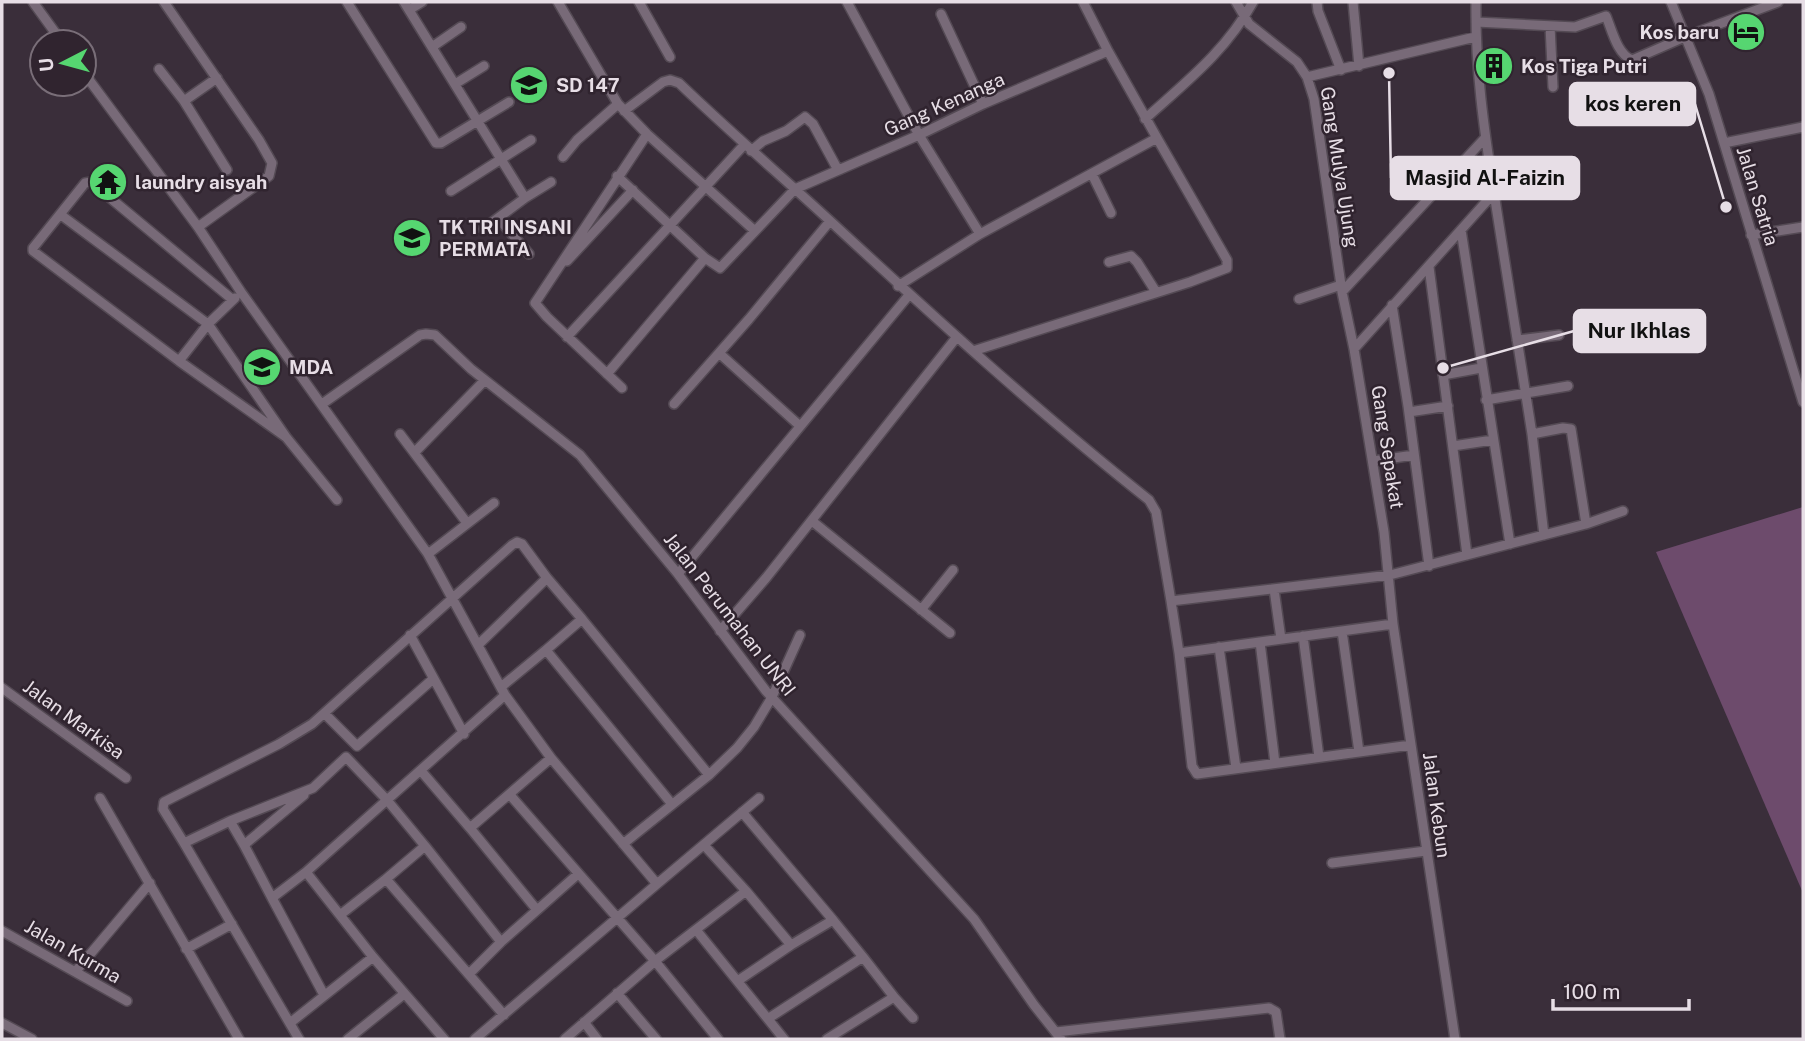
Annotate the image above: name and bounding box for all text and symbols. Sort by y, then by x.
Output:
hotel icon: Kos baru [1725,11,1767,53]
place label: Kos baru [1640,21,1719,43]
north arrow [28,28,98,98]
building icon: Kos Tiga Putri [1473,45,1515,87]
place label: Kos Tiga Putri [1521,55,1647,77]
text: U [34,57,58,73]
school or university icon: SD 147 [508,64,550,106]
street label: Gang Kenanga [880,68,1008,140]
place label: SD 147 [556,74,620,96]
callout: kos keren [1570,83,1695,125]
street label: Gang Mulya Ujung [1316,85,1364,249]
text: kos keren [1585,91,1681,116]
street label: Jalan Satria [1733,144,1783,248]
callout: Masjid Al-Faizin [1391,157,1579,199]
temple icon: laundry aisyah [87,161,129,203]
text: Masjid Al-Faizin [1405,165,1565,190]
place label: laundry aisyah [135,171,267,193]
place label: TK TRI INSANI PERMATA [439,216,572,260]
school or university icon: TK TRI INSANI PERMATA [391,217,433,259]
callout: Nur Ikhlas [1574,310,1705,352]
text: Nur Ikhlas [1587,318,1691,343]
school or university icon: MDA [241,346,283,388]
place label: MDA [289,356,334,378]
street label: Gang Sepakat [1367,384,1409,510]
street label: Jalan Perumahan UNRI [660,528,800,700]
street label: Jalan Markisa [19,675,129,763]
street label: Jalan Kebun [1419,751,1455,859]
street label: Jalan Kurma [21,915,125,987]
scale bar [1553,968,1689,1012]
text: 100 m [1563,979,1620,1004]

